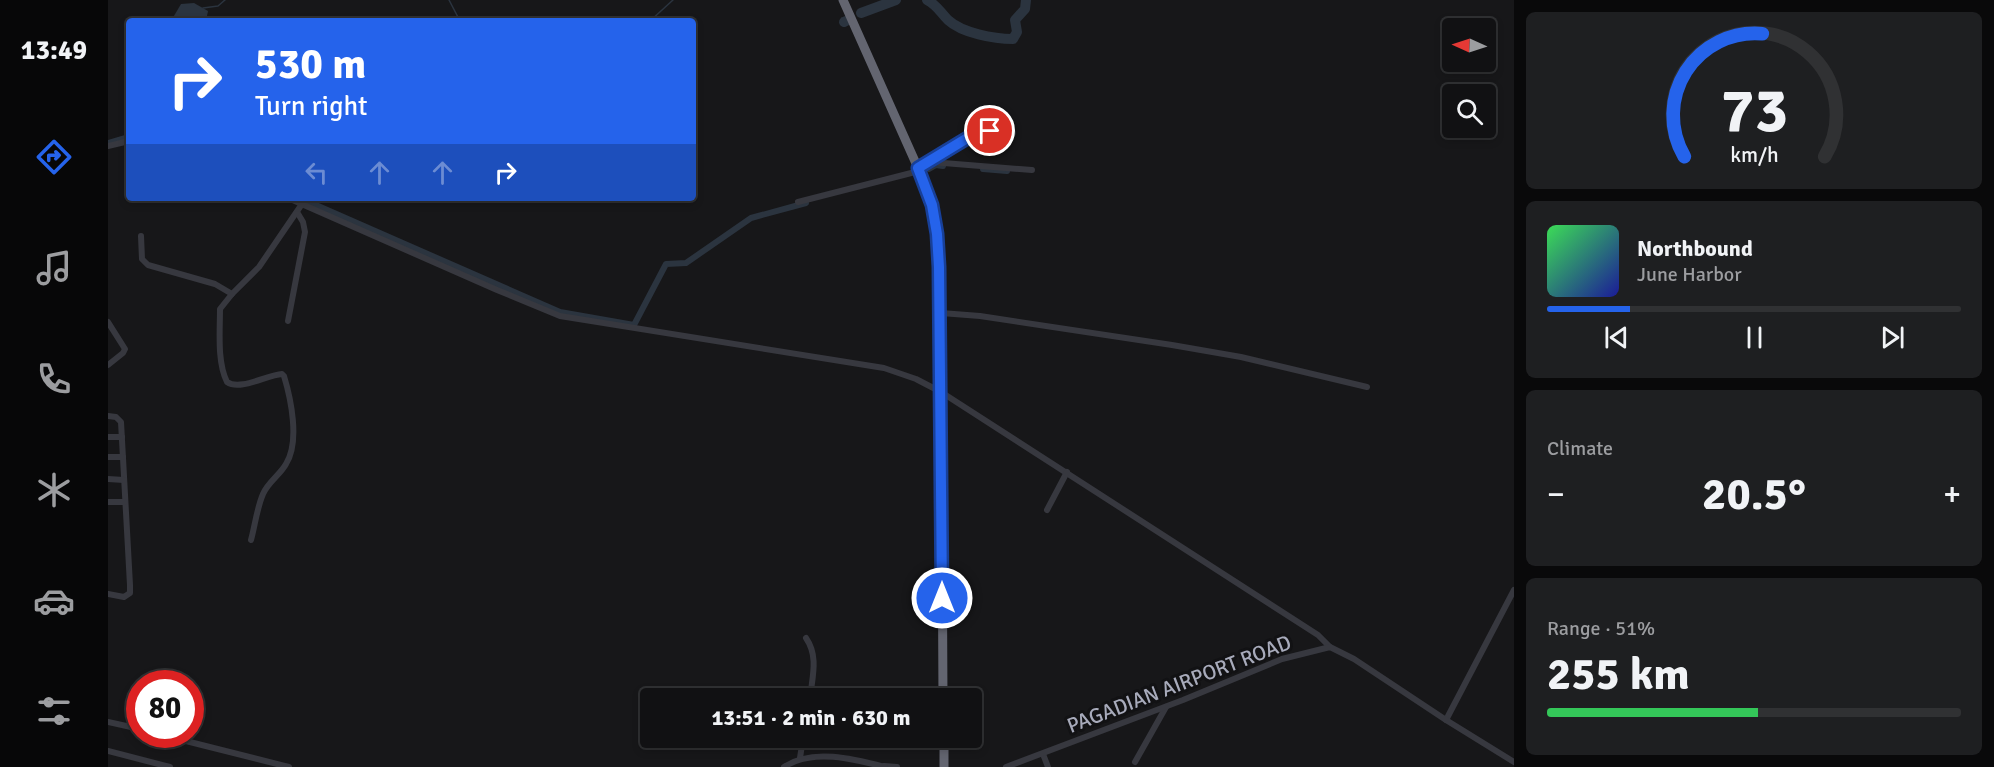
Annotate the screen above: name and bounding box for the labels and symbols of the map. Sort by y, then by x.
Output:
north arrow [1442,18,1496,72]
pin [964,105,1015,156]
position arrow [910,566,974,630]
street label: PAGADIAN AIRPORT ROAD [1063,629,1295,739]
speed limit sign: 80 [126,670,204,748]

